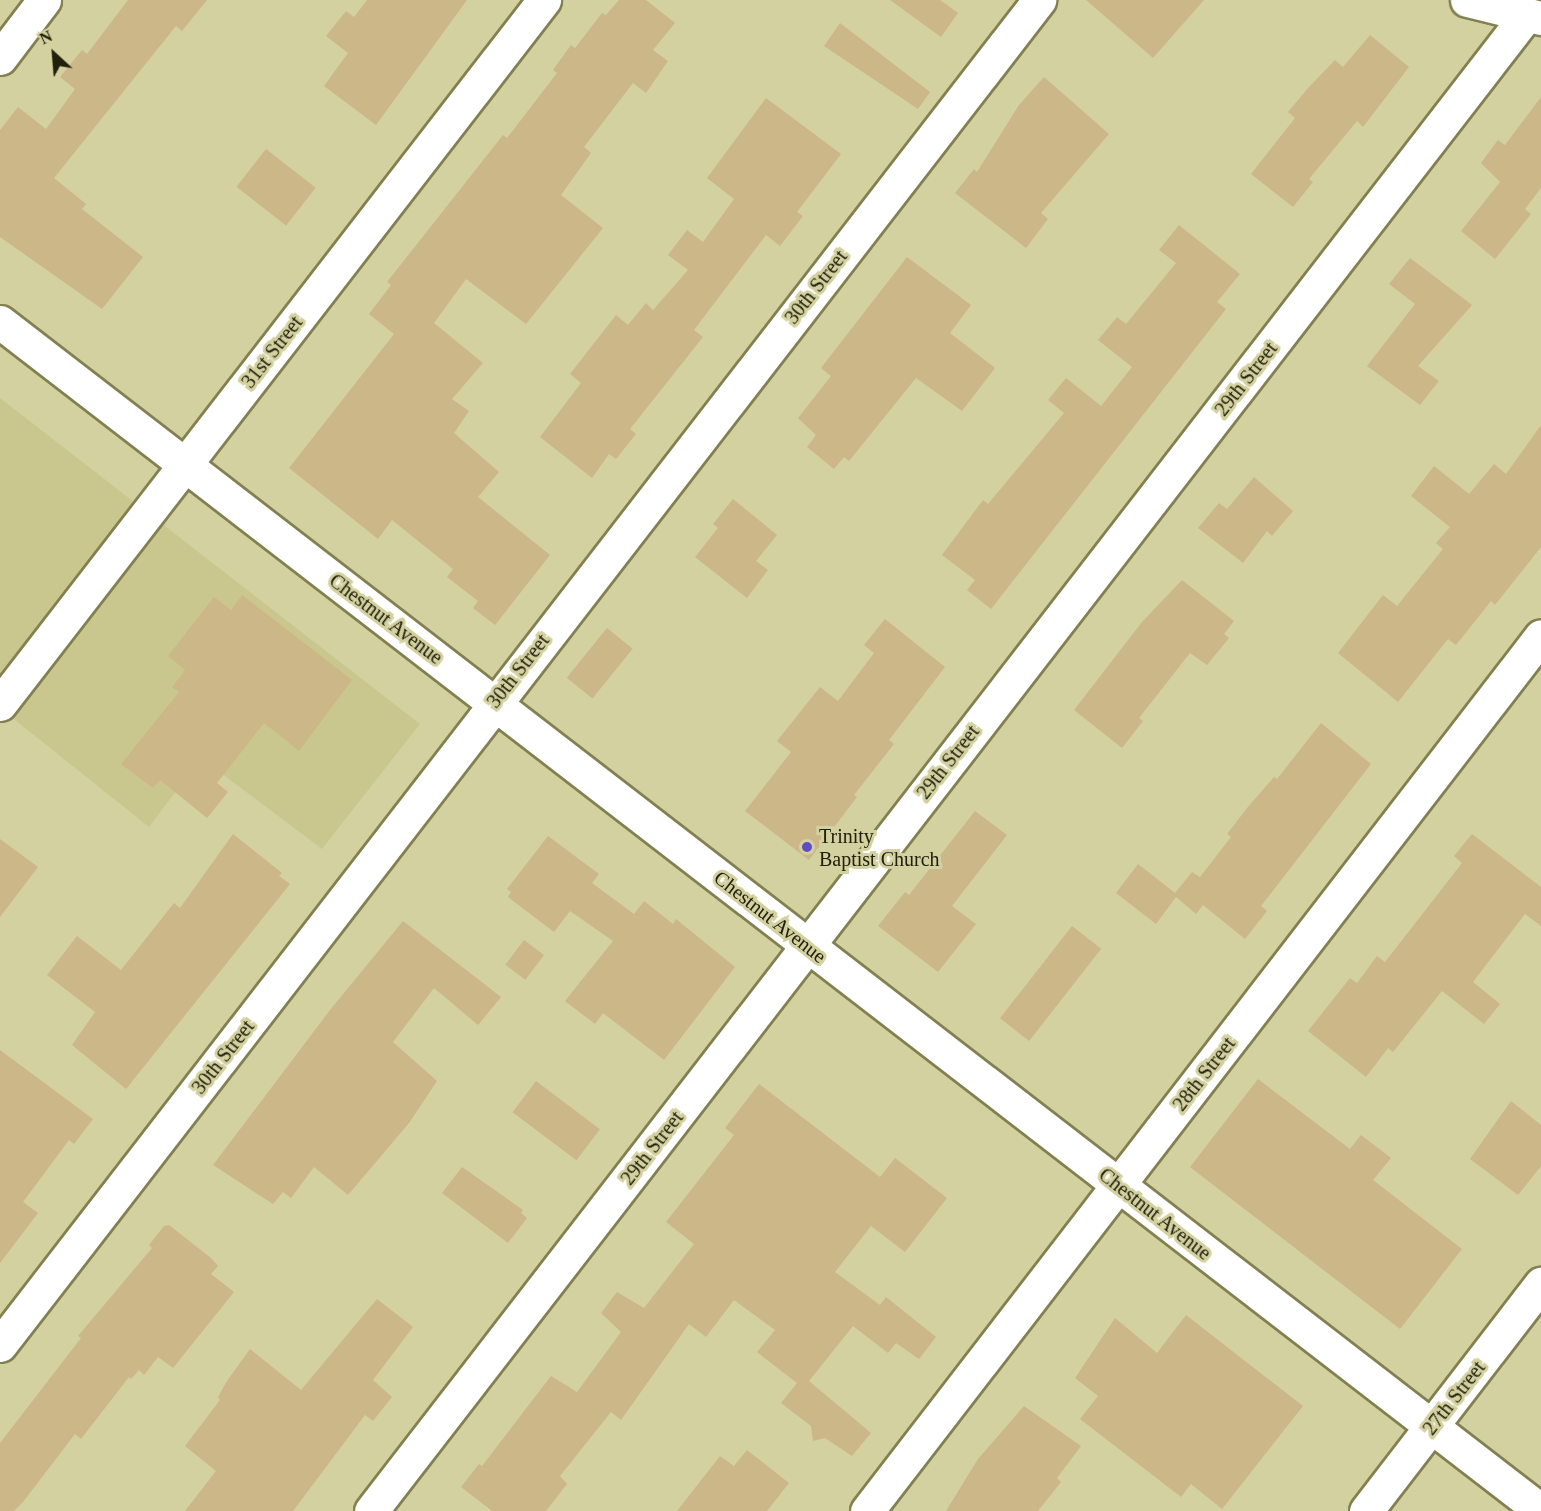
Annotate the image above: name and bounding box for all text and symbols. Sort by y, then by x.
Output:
north arrow [24,24,84,84]
text: N [37,27,55,48]
street label: 30th Street [780,245,852,329]
street label: 31st Street [236,311,308,393]
street label: 29th Street [1210,337,1282,421]
street label: Chestnut Avenue [324,568,448,670]
street label: 30th Street [482,629,554,713]
street label: 29th Street [912,720,984,804]
place label: Trinity Baptist Church [819,824,940,871]
marker: Trinity Baptist Church [800,840,814,854]
street label: Chestnut Avenue [709,865,831,969]
street label: 30th Street [187,1015,259,1099]
street label: 28th Street [1168,1032,1240,1116]
street label: 29th Street [616,1106,688,1190]
street label: Chestnut Avenue [1094,1162,1216,1266]
street label: 27th Street [1418,1356,1490,1440]

